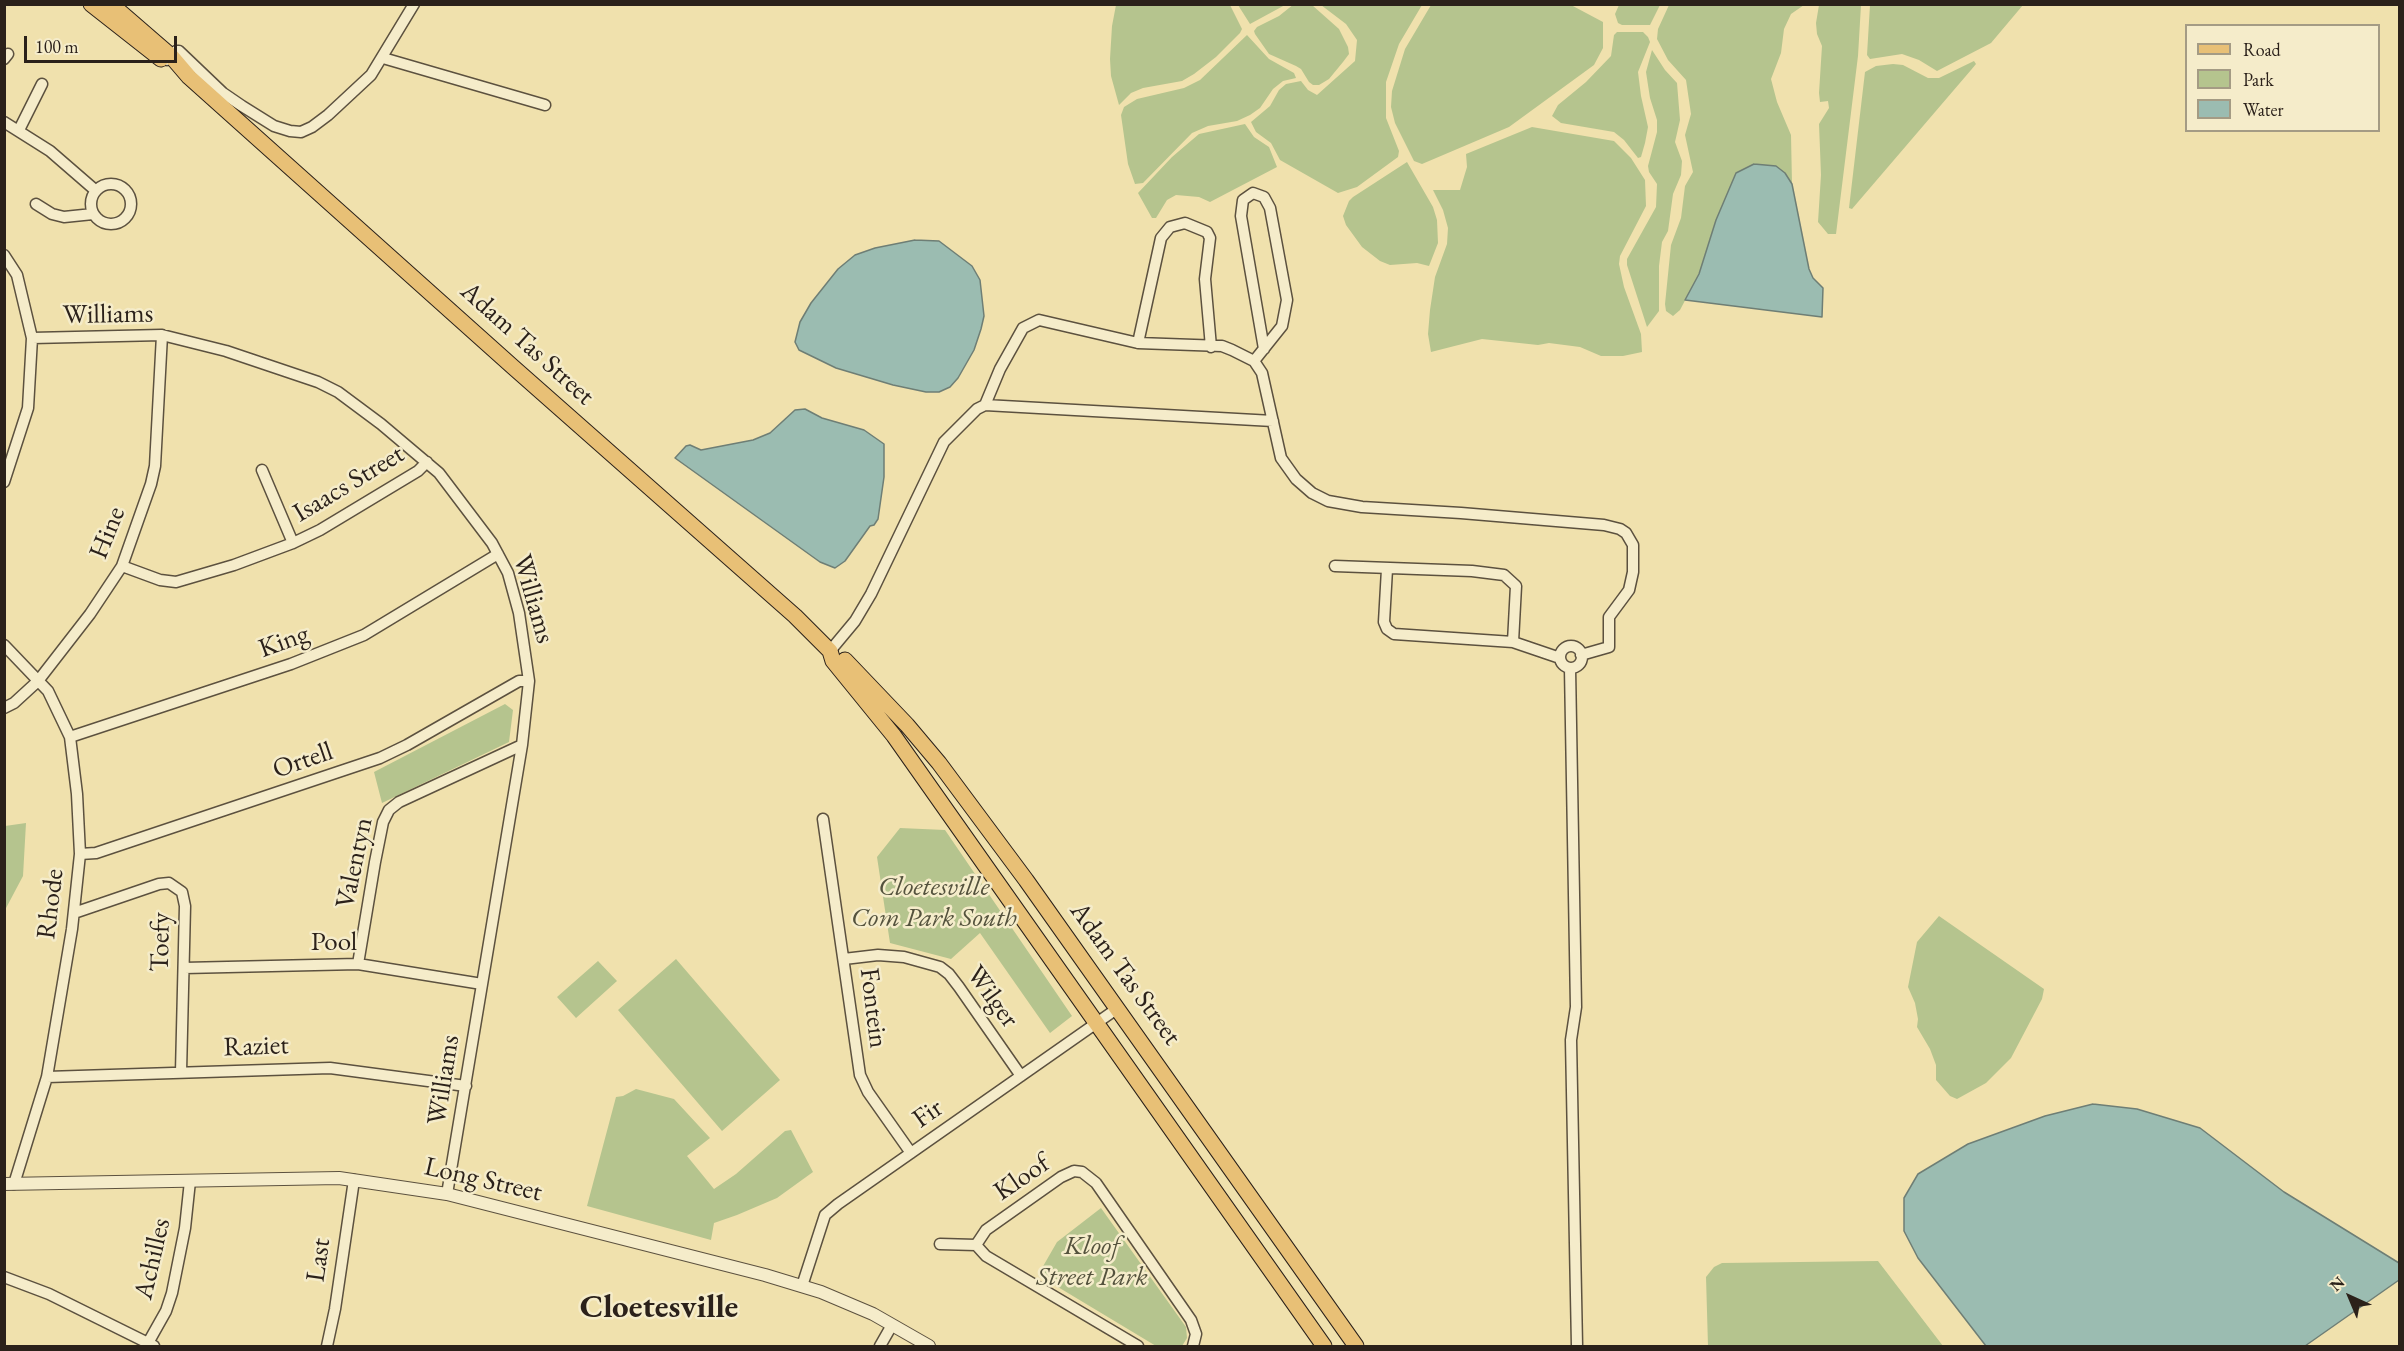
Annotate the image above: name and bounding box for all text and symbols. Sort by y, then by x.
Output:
scale bar [27,24,180,62]
legend [2185,24,2380,132]
text: 100 m [35,35,79,58]
text: Road [2243,38,2281,61]
text: Park [2243,68,2274,91]
text: Water [2243,98,2284,121]
street label: Adam Tas Street [453,275,601,413]
street label: Williams [62,298,154,332]
street label: Isaacs Street [288,438,410,530]
street label: Hine [83,502,133,564]
street label: Williams [505,551,561,647]
street label: King [254,618,314,666]
street label: Ortell [269,736,337,786]
street label: Valentyn [330,815,380,911]
street label: Rhode [31,867,71,941]
park label: Cloetesville Com Park South [851,872,1017,935]
street label: Adam Tas Street [1062,896,1188,1052]
street label: Toefy [144,912,178,972]
street label: Pool [311,927,357,959]
street label: Wilger [959,960,1025,1034]
street label: Fontein [852,966,894,1050]
street label: Raziet [223,1030,289,1064]
street label: Williams [421,1033,467,1127]
street label: Fir [907,1092,949,1136]
street label: Kloof [988,1148,1056,1208]
street label: Long Street [421,1151,545,1209]
street label: Achilles [128,1215,178,1303]
park label: Kloof Street Park [1036,1231,1148,1294]
street label: Last [300,1236,338,1284]
north arrow [2320,1267,2380,1327]
text: N [2325,1272,2349,1296]
district label: Cloetesville [580,1288,738,1328]

